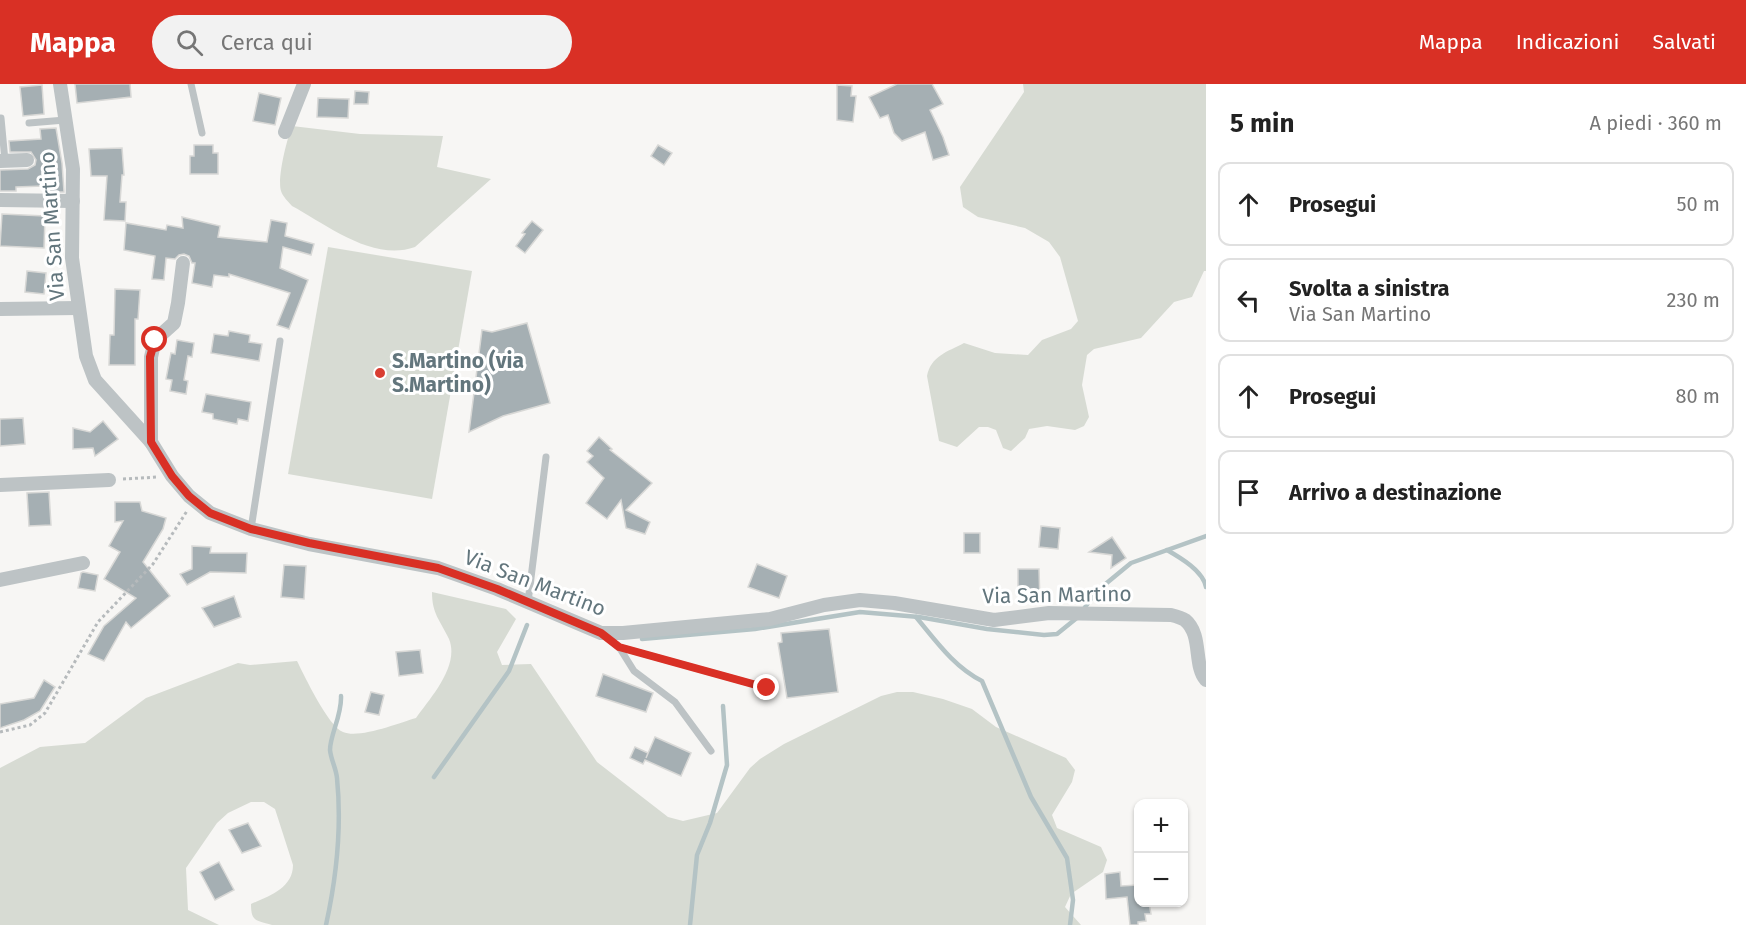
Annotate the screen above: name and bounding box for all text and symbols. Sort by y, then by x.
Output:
search box [152,15,572,69]
text: Mappa [30,26,116,59]
icon: search [173,26,206,59]
text: Cerca qui [221,29,313,56]
text: Mappa [1419,29,1483,55]
text: Indicazioni [1516,29,1619,55]
text: Salvati [1652,29,1716,55]
text: 5 min [1230,108,1294,139]
text: A piedi · 360 m [1590,111,1722,135]
street label: Via San Martino [34,151,70,301]
icon: ahead [1232,188,1265,221]
text: Prosegui [1289,191,1376,218]
text: 50 m [1676,192,1720,216]
text: Svolta a sinistra [1289,275,1450,302]
icon: left [1232,284,1265,317]
text: 230 m [1667,288,1720,312]
text: Via San Martino [1289,302,1431,326]
route start [141,326,167,352]
place label: S.Martino (via S.Martino) [392,348,524,398]
marker: S.Martino (via S.Martino) [373,366,387,380]
icon: ahead [1232,380,1265,413]
text: Prosegui [1289,383,1376,410]
text: 80 m [1675,384,1720,408]
icon: arrive [1232,476,1265,509]
text: Arrivo a destinazione [1289,479,1502,506]
street label: Via San Martino [461,544,609,622]
street label: Via San Martino [982,581,1132,609]
route end [753,674,779,700]
map controls [1134,799,1188,907]
button: + [1134,799,1188,853]
button: − [1134,853,1188,907]

